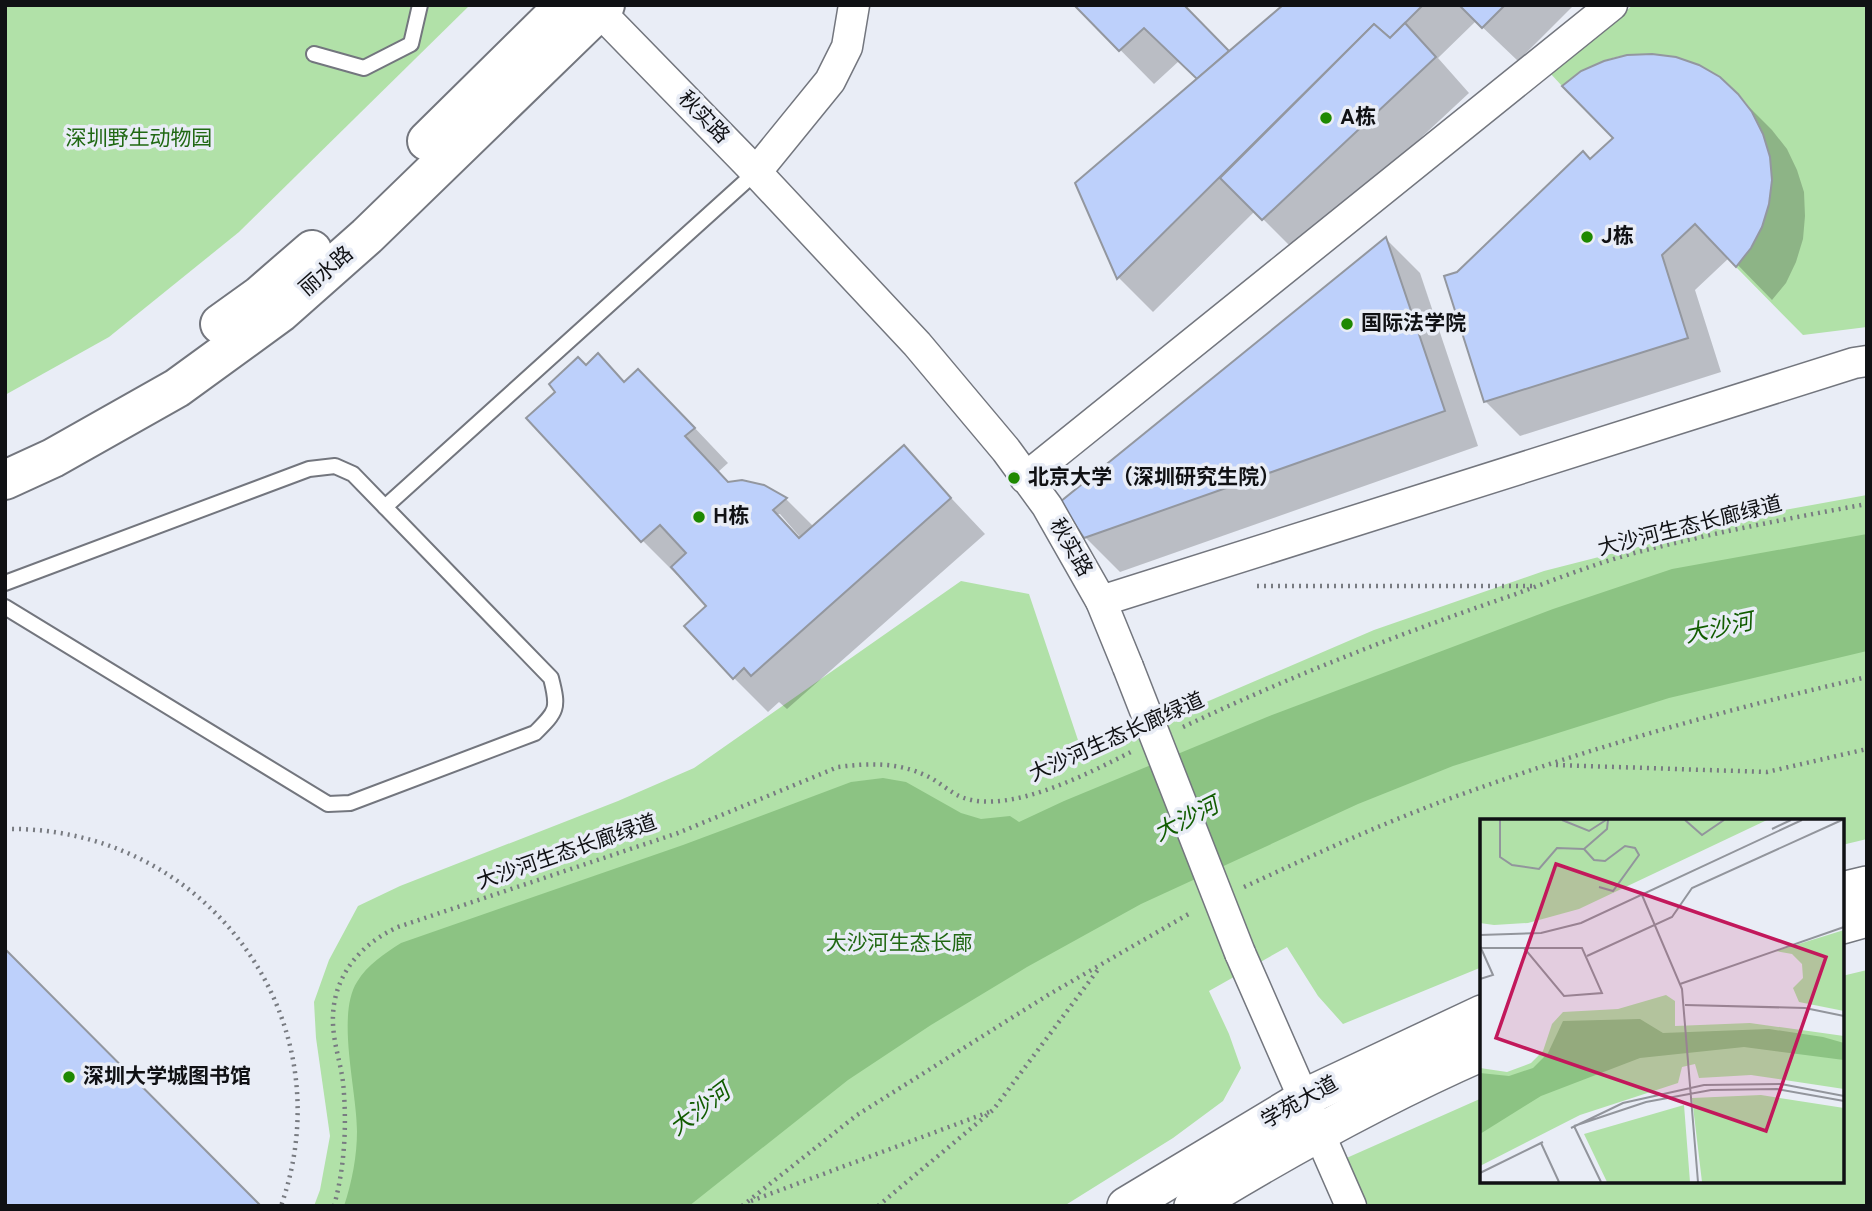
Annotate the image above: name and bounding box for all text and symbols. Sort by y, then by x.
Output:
street label: 秋实路 [671,86,735,150]
place label: A栋 [1340,105,1376,132]
marker: A栋 [1318,110,1334,126]
park label: 深圳野生动物园 [66,126,213,153]
place label: J栋 [1601,224,1634,251]
marker: J栋 [1579,229,1595,245]
street label: 丽水路 [294,241,360,303]
place label: 国际法学院 [1361,311,1466,338]
marker: 国际法学院 [1339,316,1355,332]
place label: 北京大学（深圳研究生院） [1028,465,1280,492]
marker: 北京大学（深圳研究生院） [1006,470,1022,486]
street label: 大沙河生态长廊绿道 [1595,491,1785,563]
place label: H栋 [713,504,749,531]
marker: H栋 [691,509,707,525]
street label: 秋实路 [1043,514,1097,582]
water label: 大沙河 [1682,608,1760,651]
street label: 大沙河生态长廊绿道 [1025,687,1209,789]
water label: 大沙河 [1150,791,1228,850]
street label: 大沙河生态长廊绿道 [473,809,661,897]
inset map [1480,819,1844,1183]
park label: 大沙河生态长廊 [826,931,973,958]
place label: 深圳大学城图书馆 [83,1064,251,1091]
marker: 深圳大学城图书馆 [61,1069,77,1085]
street label: 学苑大道 [1257,1071,1343,1135]
water label: 大沙河 [665,1076,740,1143]

